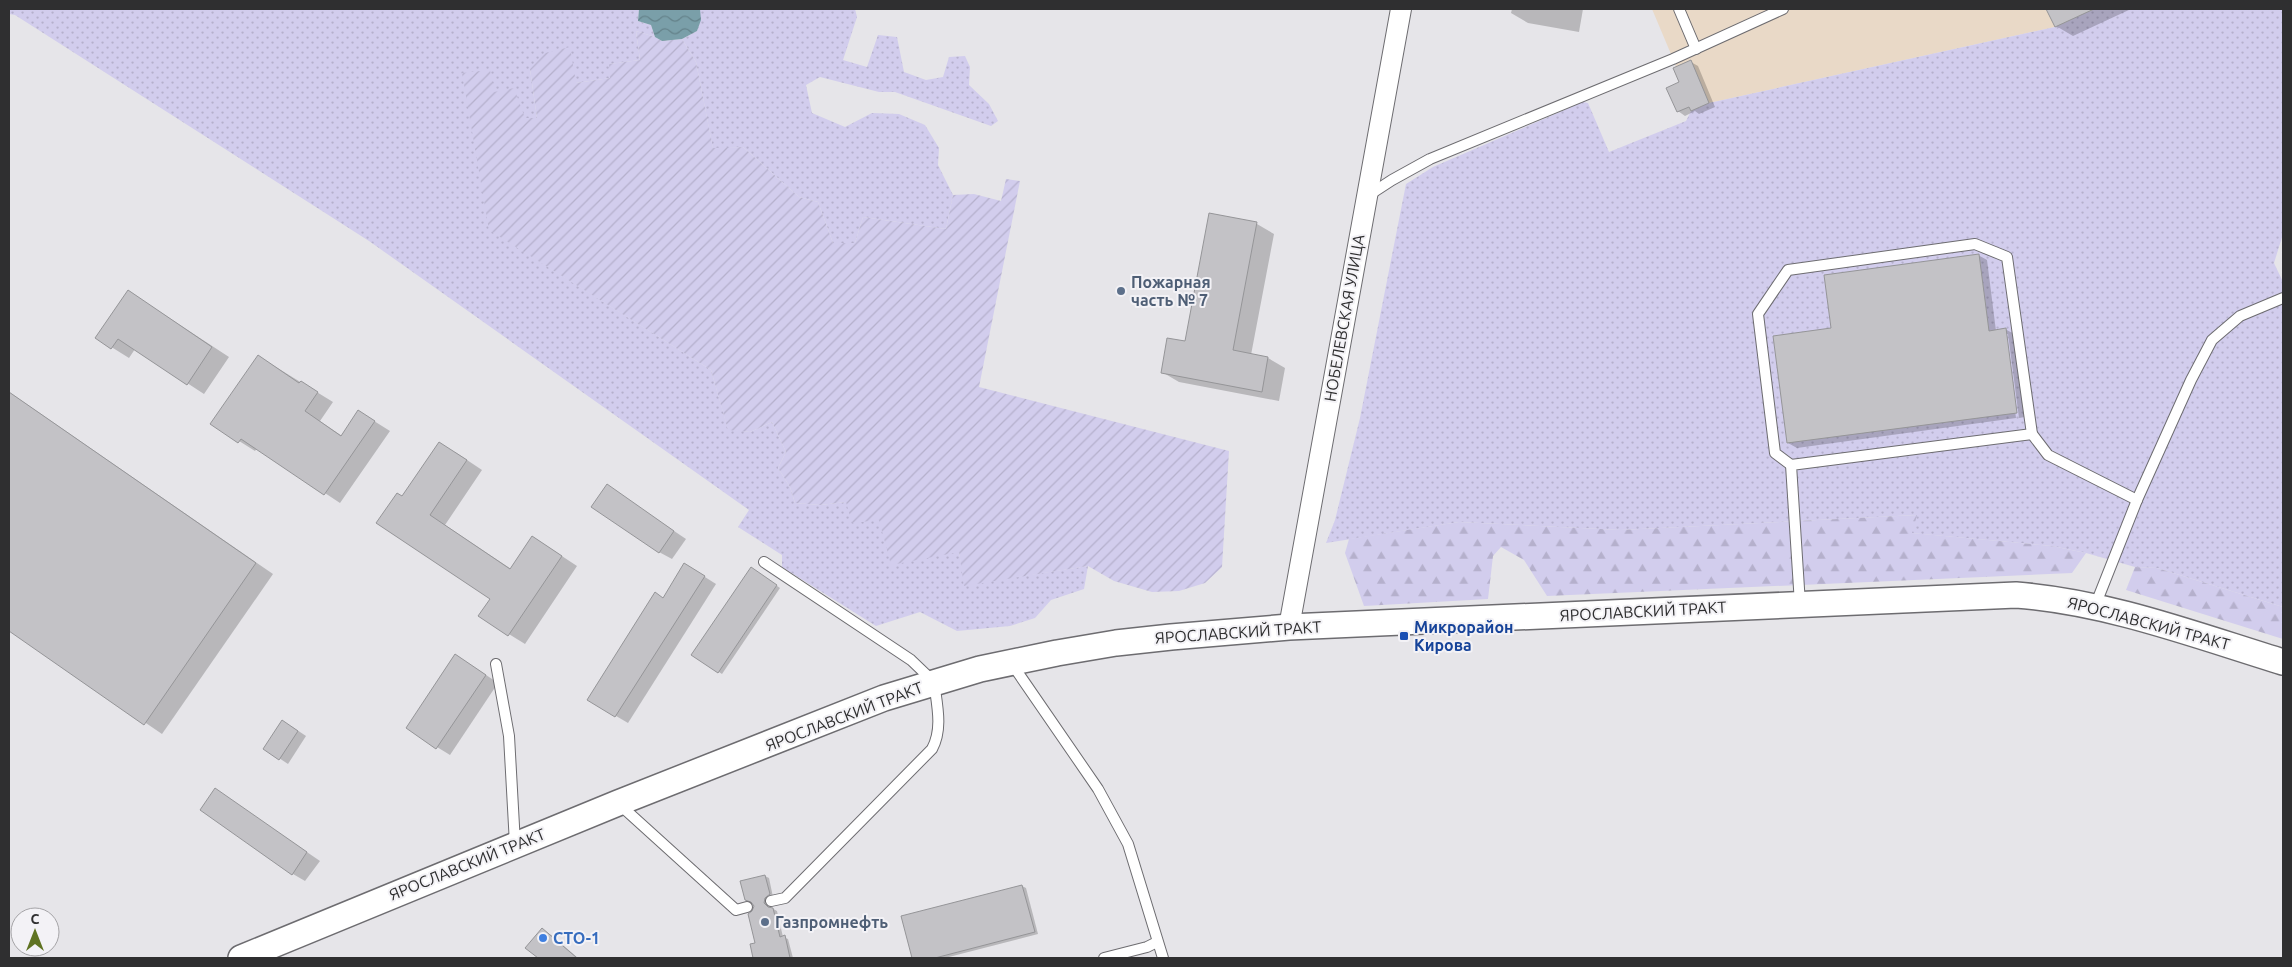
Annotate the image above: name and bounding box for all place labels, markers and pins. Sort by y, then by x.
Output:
place label: Пожарная часть № 7 [1131,273,1211,309]
marker: Пожарная часть № 7 [1115,285,1127,297]
place label: Микрорайон Кирова [1414,618,1514,654]
marker: Микрорайон Кирова [1398,630,1410,642]
place label: Газпромнефть [775,913,888,931]
marker: Газпромнефть [759,916,771,928]
place label: СТО-1 [553,929,600,947]
marker: СТО-1 [537,932,549,944]

